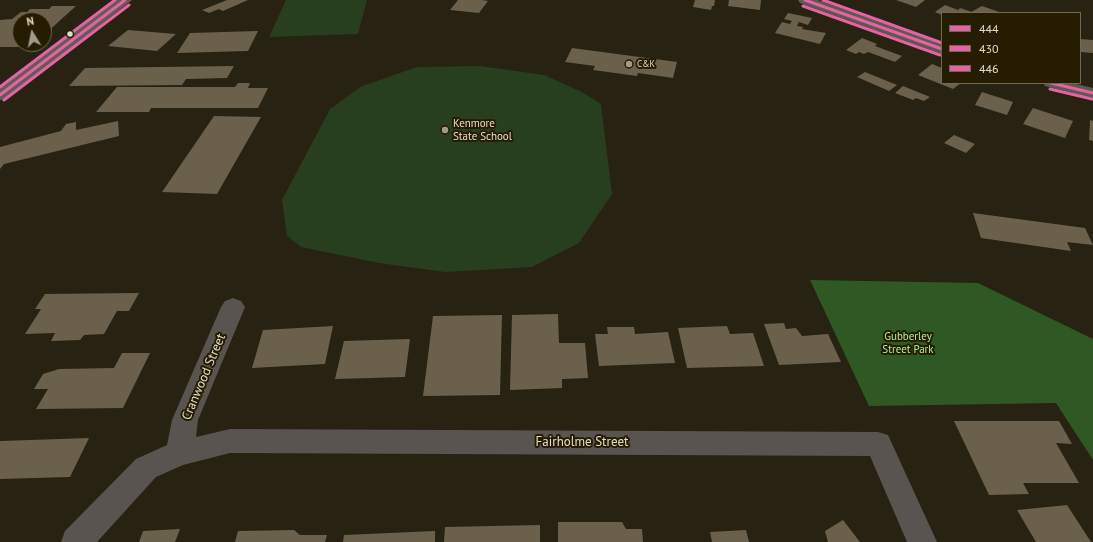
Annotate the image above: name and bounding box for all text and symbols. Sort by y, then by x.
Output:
north arrow [12,12,52,52]
legend [941,12,1081,84]
text: N [25,14,35,29]
text: 444 [979,21,999,36]
unlabelled marker [65,29,75,39]
text: 430 [979,41,999,56]
marker: C&K [624,59,634,69]
place label: C&K [637,59,655,69]
text: 446 [979,61,999,76]
place label: Kenmore State School [453,117,512,143]
marker: Kenmore State School [440,125,450,135]
park label: Gubberley Street Park [882,330,934,356]
street label: Cranwood Street [179,332,229,422]
street label: Fairholme Street [536,434,628,450]

